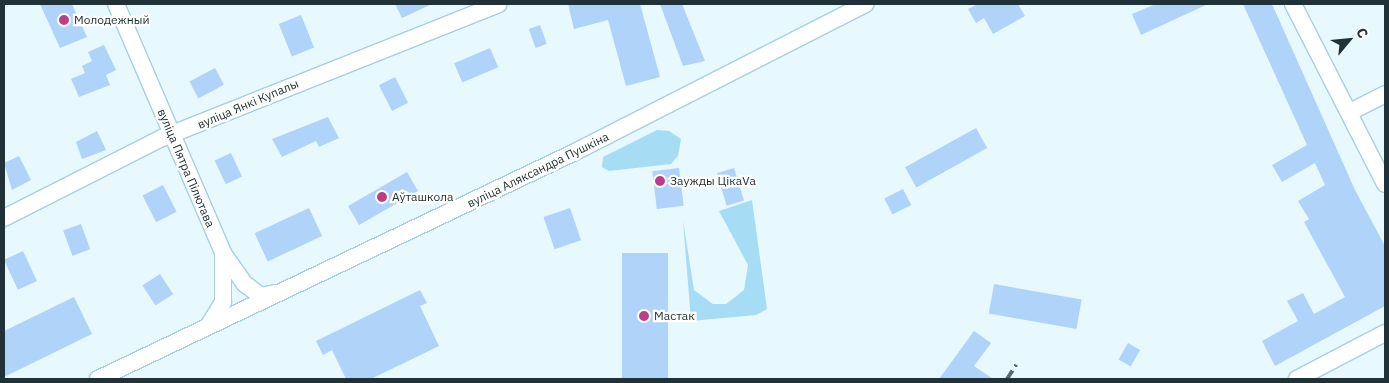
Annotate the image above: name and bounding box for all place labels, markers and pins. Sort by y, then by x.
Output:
place label: Молодежный [74,13,150,27]
marker: Молодежный [58,14,70,26]
place label: Заужды ЦікаVа [670,174,756,188]
marker: Заужды ЦікаVа [654,175,666,187]
place label: Аўташкола [392,190,453,204]
marker: Аўташкола [376,191,388,203]
place label: Мастак [654,309,695,323]
marker: Мастак [638,310,650,322]

